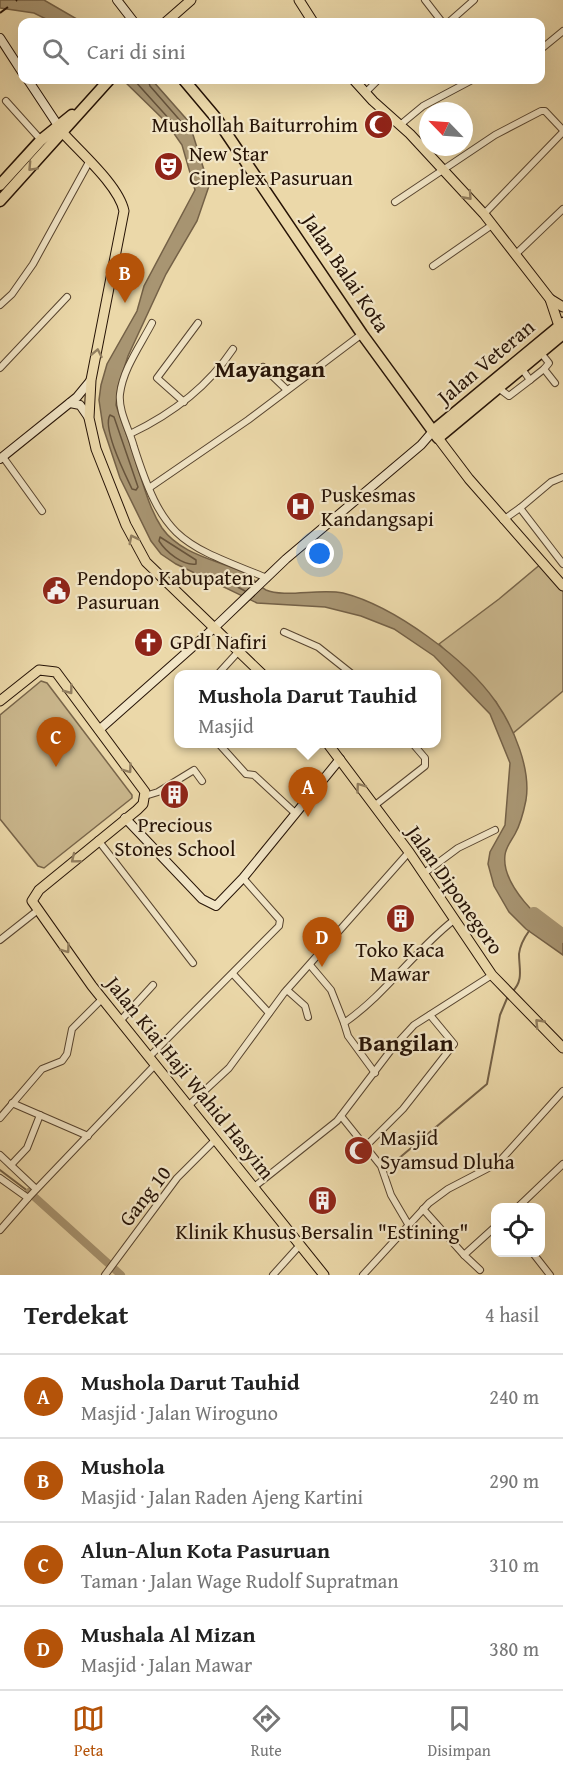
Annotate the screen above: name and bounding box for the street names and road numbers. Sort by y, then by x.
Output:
street label: Jalan Balai Kota [293,205,398,338]
street label: Jalan Veteran [428,312,541,414]
street label: Jalan Diponegoro [398,816,512,961]
street label: Jalan Kiai Haji Wahid Hasyim [97,967,282,1186]
street label: Gang 10 [111,1159,178,1233]

